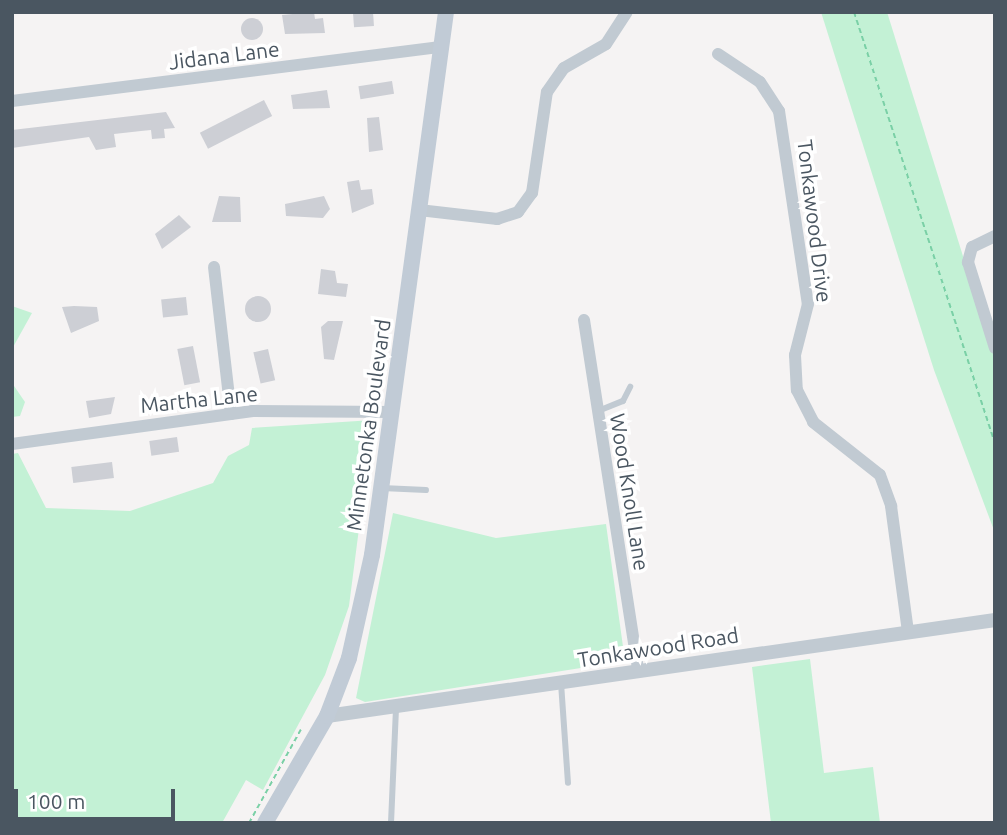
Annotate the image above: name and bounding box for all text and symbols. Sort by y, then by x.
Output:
street label: Jidana Lane [167,36,281,74]
street label: Tonkawood Drive [793,138,837,304]
street label: Minnetonka Boulevard [341,318,395,532]
street label: Martha Lane [139,380,259,418]
street label: Wood Knoll Lane [605,412,655,572]
street label: Tonkawood Road [576,622,740,672]
scale bar [18,776,178,820]
text: 100 m [27,789,85,813]

